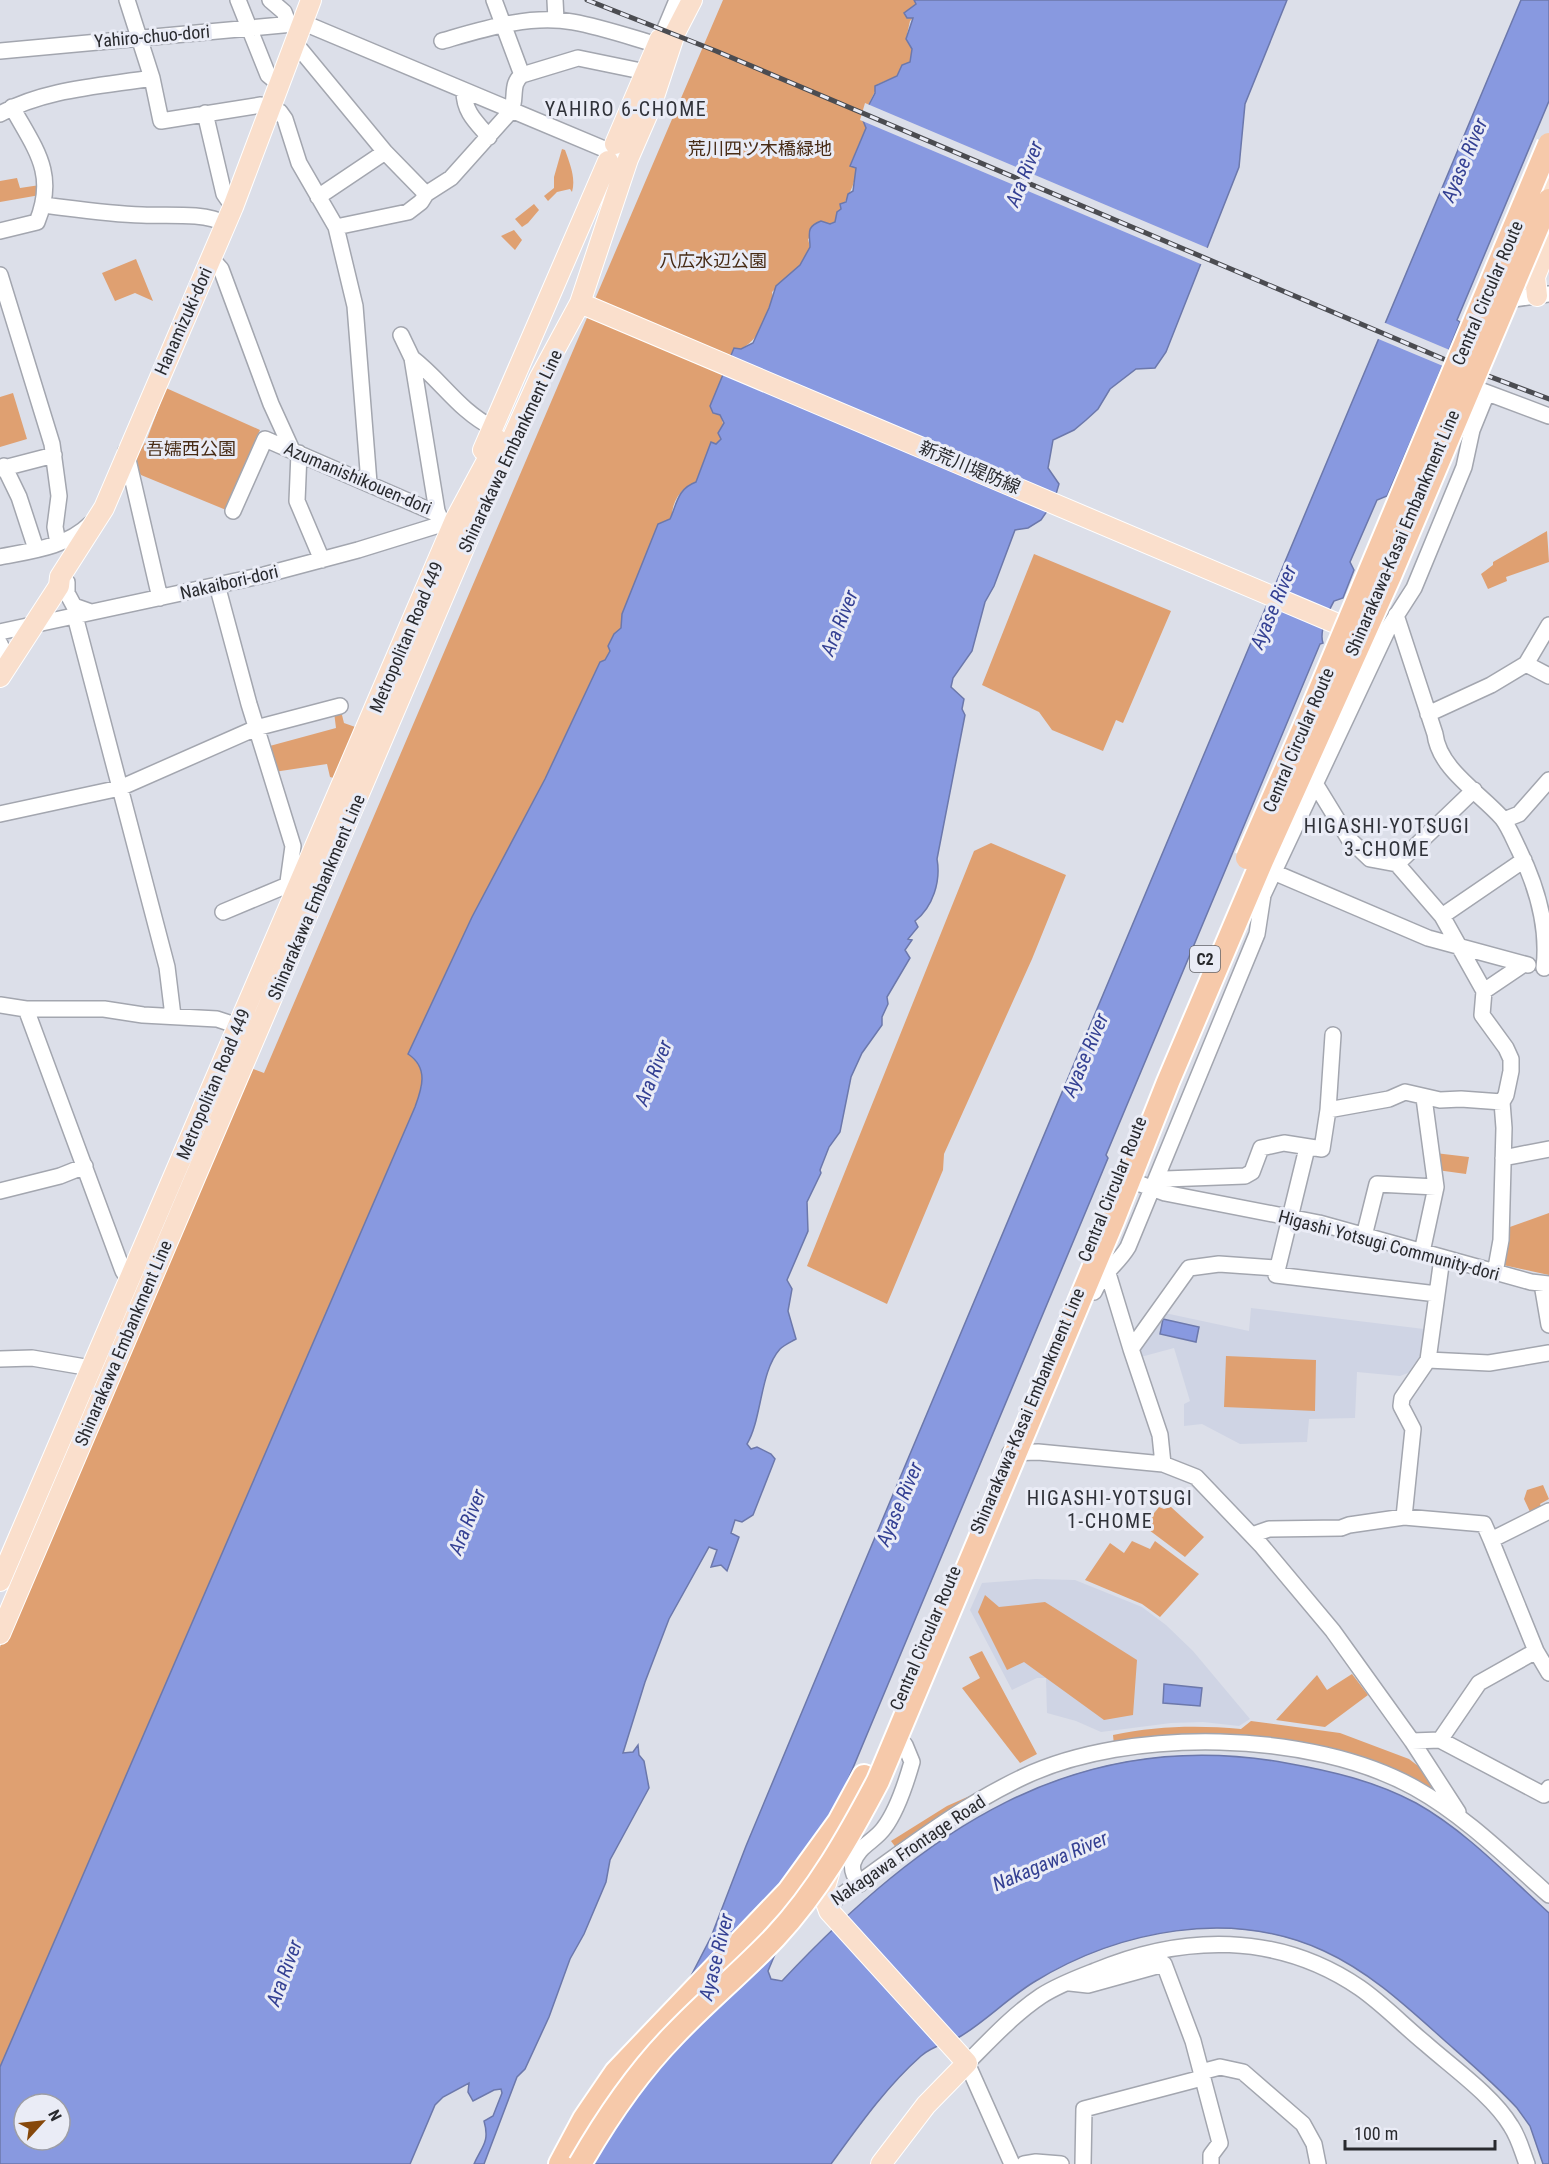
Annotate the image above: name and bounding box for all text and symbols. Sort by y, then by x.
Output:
street label: Yahiro-chuo-dori [93,20,211,52]
district label: YAHIRO 6-CHOME [545,97,707,121]
water label: Ayase River [1435,114,1493,206]
water label: Ara River [1000,137,1048,211]
park label: 荒川四ツ木橋緑地 [688,138,832,159]
street label: Central Circular Route [1447,218,1527,368]
park label: 八広水辺公園 [659,250,767,271]
street label: Hanamizuki-dori [150,264,216,378]
street label: Shinarakawa Embankment Line [454,346,566,556]
street label: Shinarakawa-Kasai Embankment Line [1341,407,1463,659]
street label: 新荒川堤防線 [916,436,1024,498]
street label: Azumanishikouen-dori [281,437,435,519]
park label: 吾嬬西公園 [146,438,236,459]
street label: Metropolitan Road 449 [365,559,447,715]
street label: Nakaibori-dori [178,560,280,604]
water label: Ayase River [1244,561,1302,653]
water label: Ara River [815,586,863,660]
street label: Central Circular Route [1258,665,1338,815]
street label: Shinarakawa Embankment Line [263,791,369,1003]
district label: HIGASHI-YOTSUGI 3-CHOME [1304,814,1470,861]
road number: C2 [1190,946,1220,972]
street label: Metropolitan Road 449 [172,1006,254,1162]
water label: Ayase River [1056,1009,1114,1101]
water label: Ara River [629,1036,677,1110]
street label: Central Circular Route [1073,1113,1151,1265]
street label: Higashi Yotsugi Community-dori [1276,1205,1502,1285]
street label: Shinarakawa Embankment Line [70,1237,176,1449]
street label: Shinarakawa-Kasai Embankment Line [966,1285,1088,1537]
water label: Ayase River [870,1458,928,1550]
water label: Ara River [443,1485,491,1559]
district label: HIGASHI-YOTSUGI 1-CHOME [1027,1486,1193,1533]
street label: Central Circular Route [885,1563,965,1713]
street label: Nakagawa Frontage Road [827,1791,989,1909]
water label: Nakagawa River [989,1826,1112,1896]
water label: Ayase River [693,1910,739,2004]
water label: Ara River [261,1936,307,2010]
north arrow [12,2092,72,2152]
text: N [44,2107,66,2124]
scale bar [1345,2113,1495,2151]
text: 100 m [1354,2123,1398,2144]

